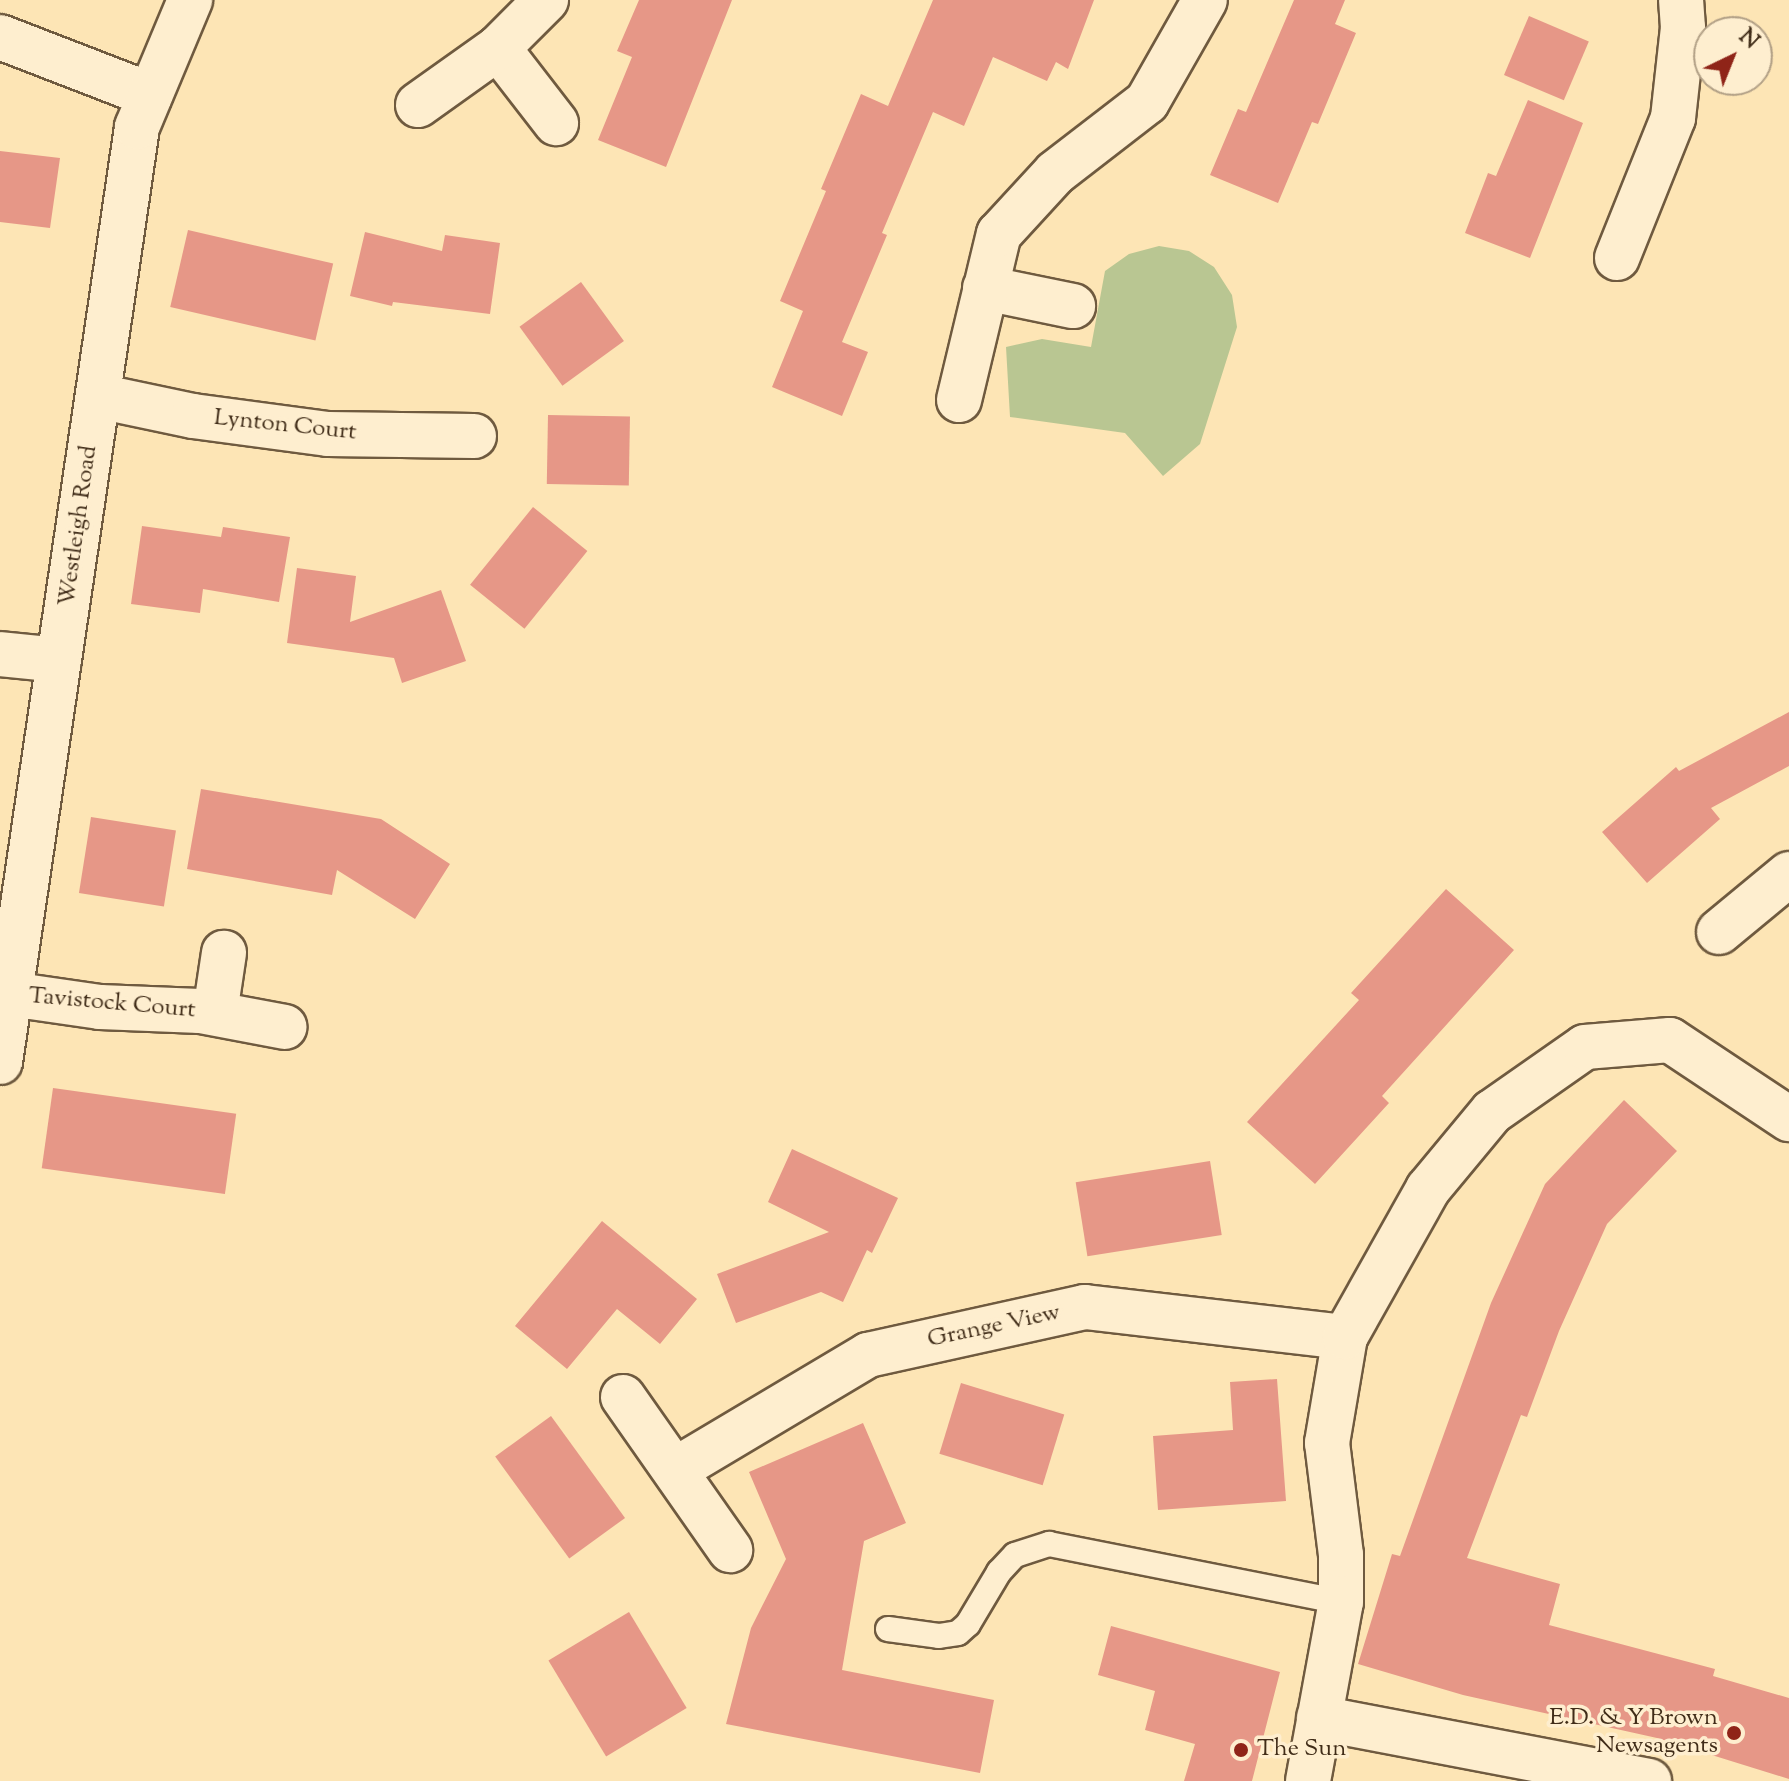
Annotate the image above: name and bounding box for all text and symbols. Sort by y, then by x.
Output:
north arrow [1693,16,1773,96]
text: N [1731,22,1765,58]
street label: Lynton Court [212,404,358,448]
street label: Westleigh Road [53,444,105,608]
street label: Tavistock Court [27,982,197,1026]
street label: Grange View [925,1299,1063,1355]
place label: E.D. & Y Brown Newsagents [1549,1705,1718,1761]
marker: E.D. & Y Brown Newsagents [1725,1724,1743,1742]
place label: The Sun [1257,1736,1346,1764]
marker: The Sun [1232,1741,1250,1759]

